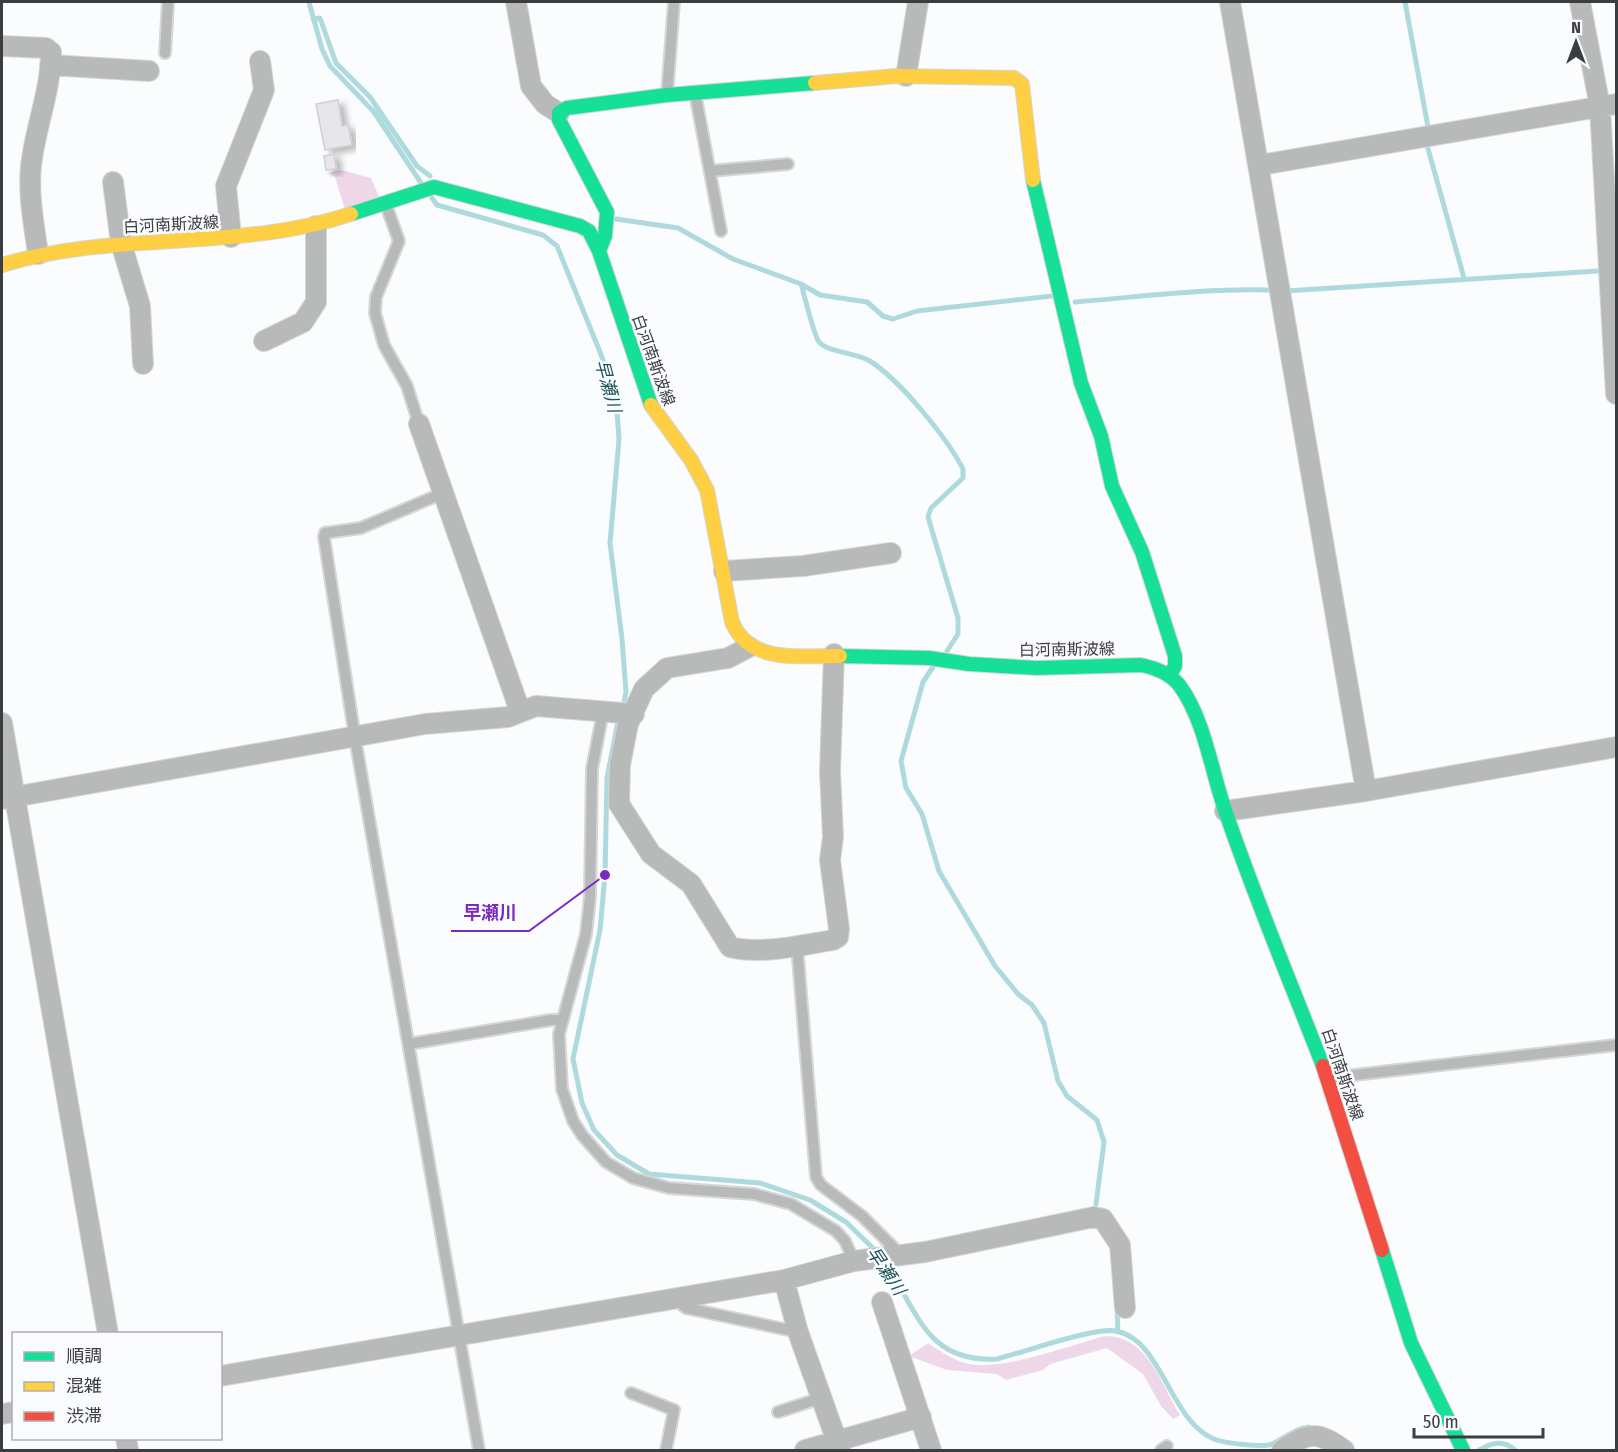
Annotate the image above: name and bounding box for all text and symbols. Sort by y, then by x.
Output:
north arrow [1546,12,1606,72]
text: N [1571,18,1581,37]
street label: 白河南斯波線 [123,212,219,236]
street label: 白河南斯波線 [628,312,679,409]
water label: 早瀬川 [590,357,626,417]
street label: 白河南斯波線 [1019,639,1115,660]
callout: 早瀬川 [451,895,529,931]
text: 早瀬川 [463,902,517,924]
street label: 白河南斯波線 [1318,1026,1367,1123]
water label: 早瀬川 [862,1242,911,1301]
legend [12,1332,222,1440]
text: 順調 [66,1345,102,1367]
text: 混雑 [66,1375,102,1397]
scale bar [1414,1401,1543,1439]
text: 渋滞 [66,1405,102,1427]
text: 50 m [1423,1411,1459,1433]

